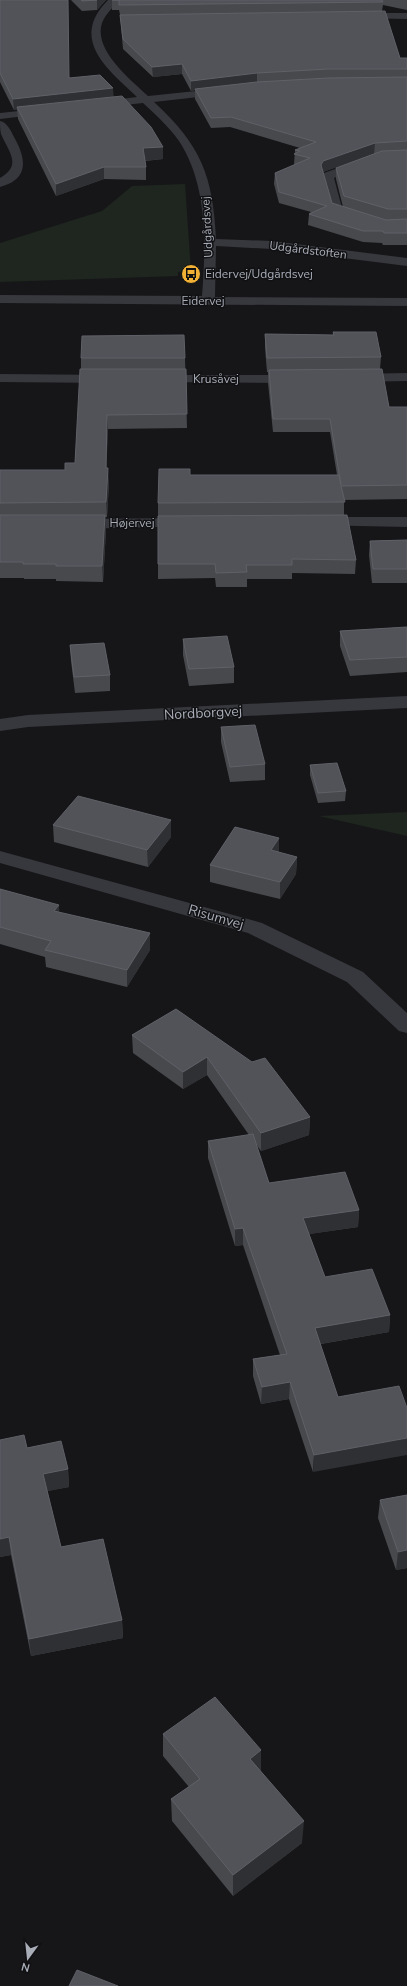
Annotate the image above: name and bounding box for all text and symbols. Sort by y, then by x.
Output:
street label: Udgårdsvej [197,196,217,258]
street label: Udgårdstoften [268,237,348,263]
bus stop icon: Eidervej/Udgårdsvej [180,263,202,285]
place label: Eidervej/Udgårdsvej [205,266,313,282]
street label: Eidervej [181,293,225,309]
street label: Krusåvej [193,371,239,387]
street label: Højervej [110,515,155,531]
street label: Nordborgvej [163,701,243,725]
street label: Risumvej [186,900,246,934]
north arrow [8,1938,48,1978]
text: N [20,1959,31,1975]

